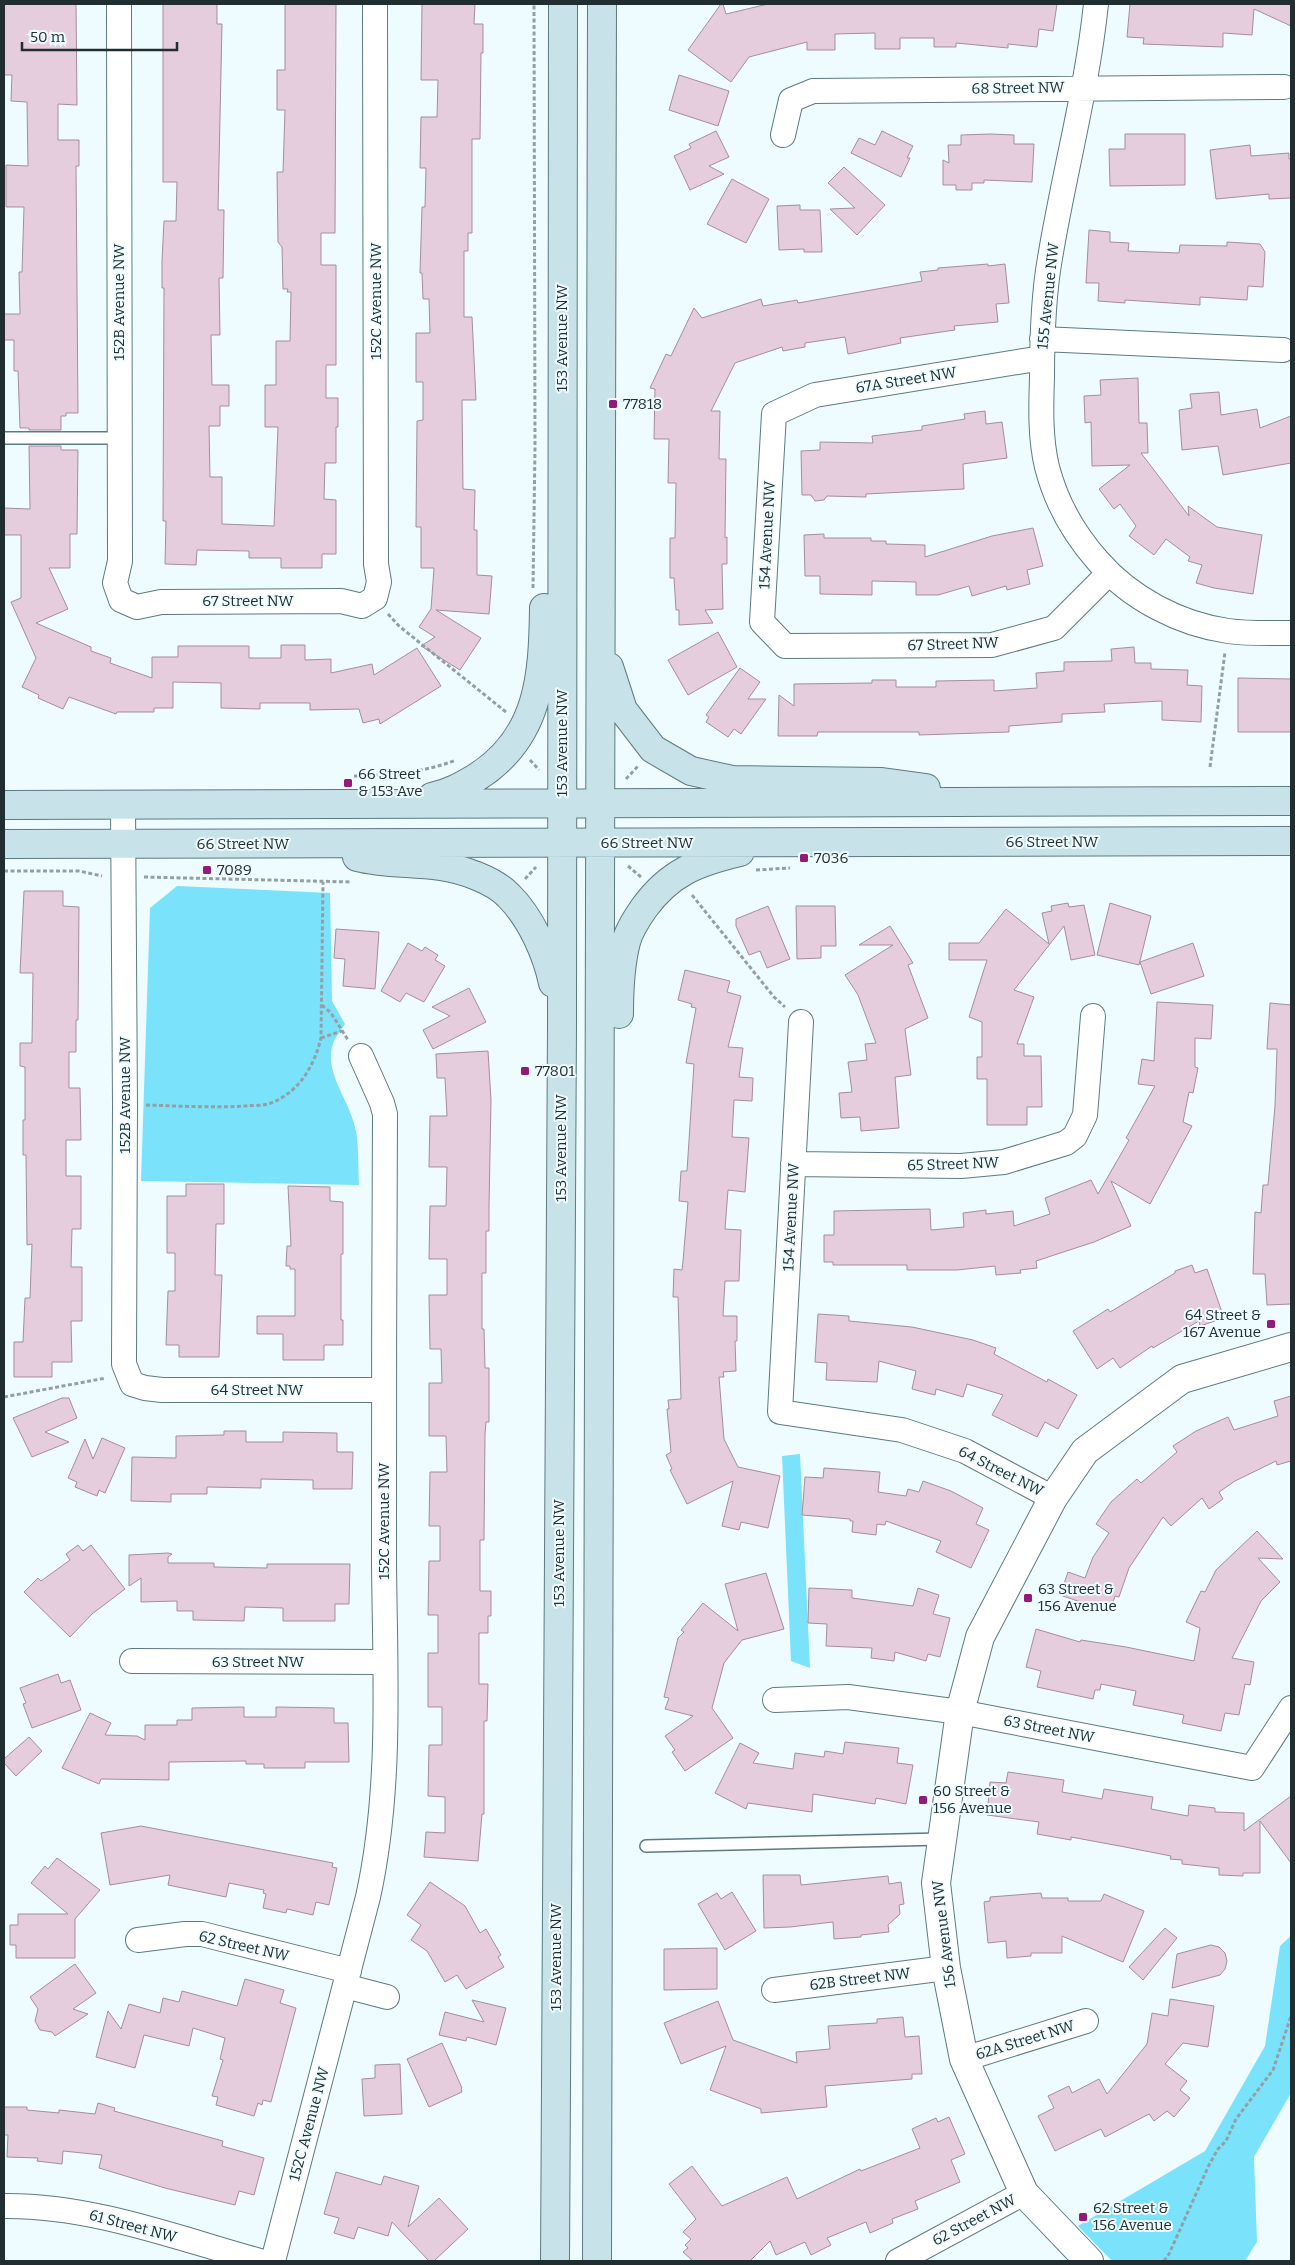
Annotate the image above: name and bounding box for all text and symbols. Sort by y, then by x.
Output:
scale bar [22,20,178,52]
text: 50 m [30,28,66,46]
street label: 68 Street NW [971,78,1065,98]
street label: 155 Avenue NW [1033,241,1063,351]
street label: 152C Avenue NW [367,242,385,360]
street label: 152B Avenue NW [110,243,128,361]
street label: 153 Avenue NW [553,283,571,392]
street label: 67A Street NW [854,363,958,397]
place label: 77818 [623,395,662,413]
marker: 77818 [607,398,619,410]
street label: 154 Avenue NW [755,480,779,590]
street label: 67 Street NW [202,592,294,610]
street label: 67 Street NW [907,633,1000,655]
street label: 153 Avenue NW [553,688,571,797]
place label: 66 Street & 153 Ave [358,765,422,800]
marker: 66 Street & 153 Ave [342,777,354,789]
street label: 66 Street NW [1006,833,1099,851]
street label: 66 Street NW [601,834,694,852]
street label: 66 Street NW [197,835,290,853]
place label: 7036 [814,849,848,867]
marker: 7036 [798,852,810,864]
place label: 7089 [217,861,252,879]
marker: 7089 [201,864,213,876]
street label: 152B Avenue NW [116,1036,134,1154]
place label: 77801 [535,1062,575,1080]
marker: 77801 [519,1065,531,1077]
street label: 153 Avenue NW [552,1093,570,1202]
street label: 65 Street NW [907,1153,1000,1175]
street label: 154 Avenue NW [779,1162,803,1272]
place label: 64 Street & 167 Avenue [1183,1306,1261,1341]
marker: 64 Street & 167 Avenue [1265,1318,1277,1330]
street label: 64 Street NW [211,1381,304,1399]
street label: 64 Street NW [956,1442,1047,1500]
street label: 152C Avenue NW [375,1462,393,1580]
street label: 153 Avenue NW [550,1498,568,1607]
place label: 63 Street & 156 Avenue [1038,1580,1117,1615]
marker: 63 Street & 156 Avenue [1022,1592,1034,1604]
street label: 63 Street NW [212,1653,305,1671]
street label: 63 Street NW [1002,1711,1097,1747]
place label: 60 Street & 156 Avenue [933,1782,1012,1817]
marker: 60 Street & 156 Avenue [917,1794,929,1806]
street label: 156 Avenue NW [928,1878,960,1989]
street label: 153 Avenue NW [547,1902,565,2011]
street label: 62 Street NW [197,1927,291,1965]
street label: 62B Street NW [808,1964,912,1994]
street label: 62A Street NW [973,2016,1077,2064]
street label: 152C Avenue NW [285,2064,333,2183]
street label: 62 Street NW [929,2190,1019,2250]
place label: 62 Street & 156 Avenue [1093,2199,1172,2234]
street label: 61 Street NW [87,2206,179,2246]
marker: 62 Street & 156 Avenue [1077,2211,1089,2223]

